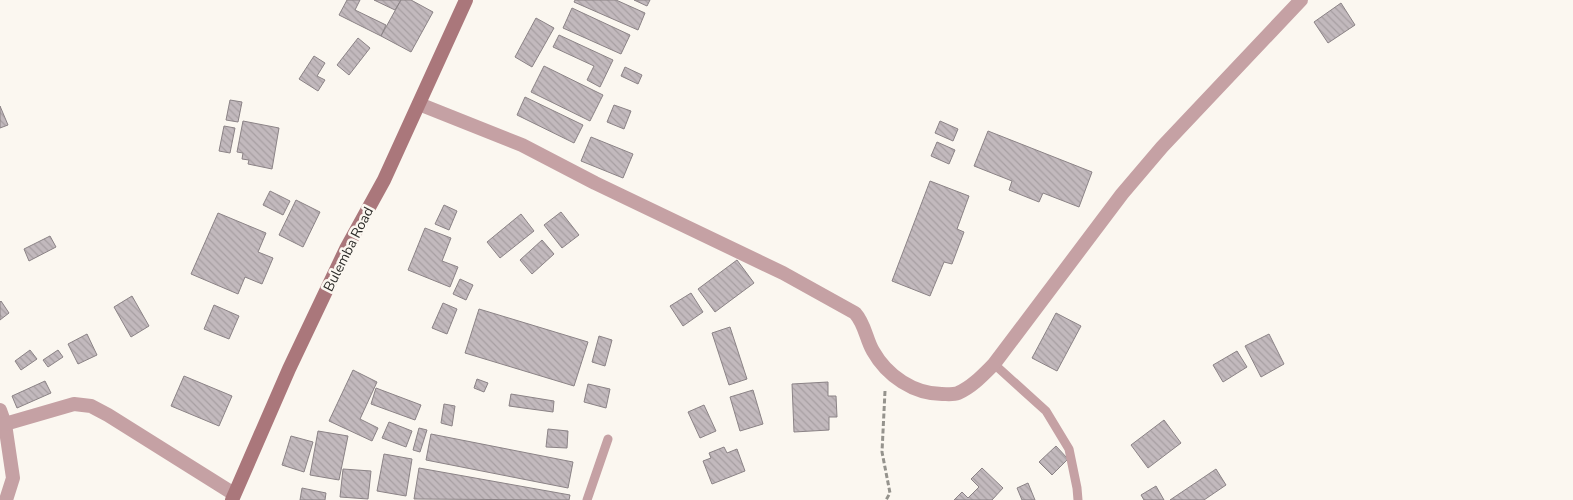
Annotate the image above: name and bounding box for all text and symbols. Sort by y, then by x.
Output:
street label: Bulemba Road [319,204,378,295]

